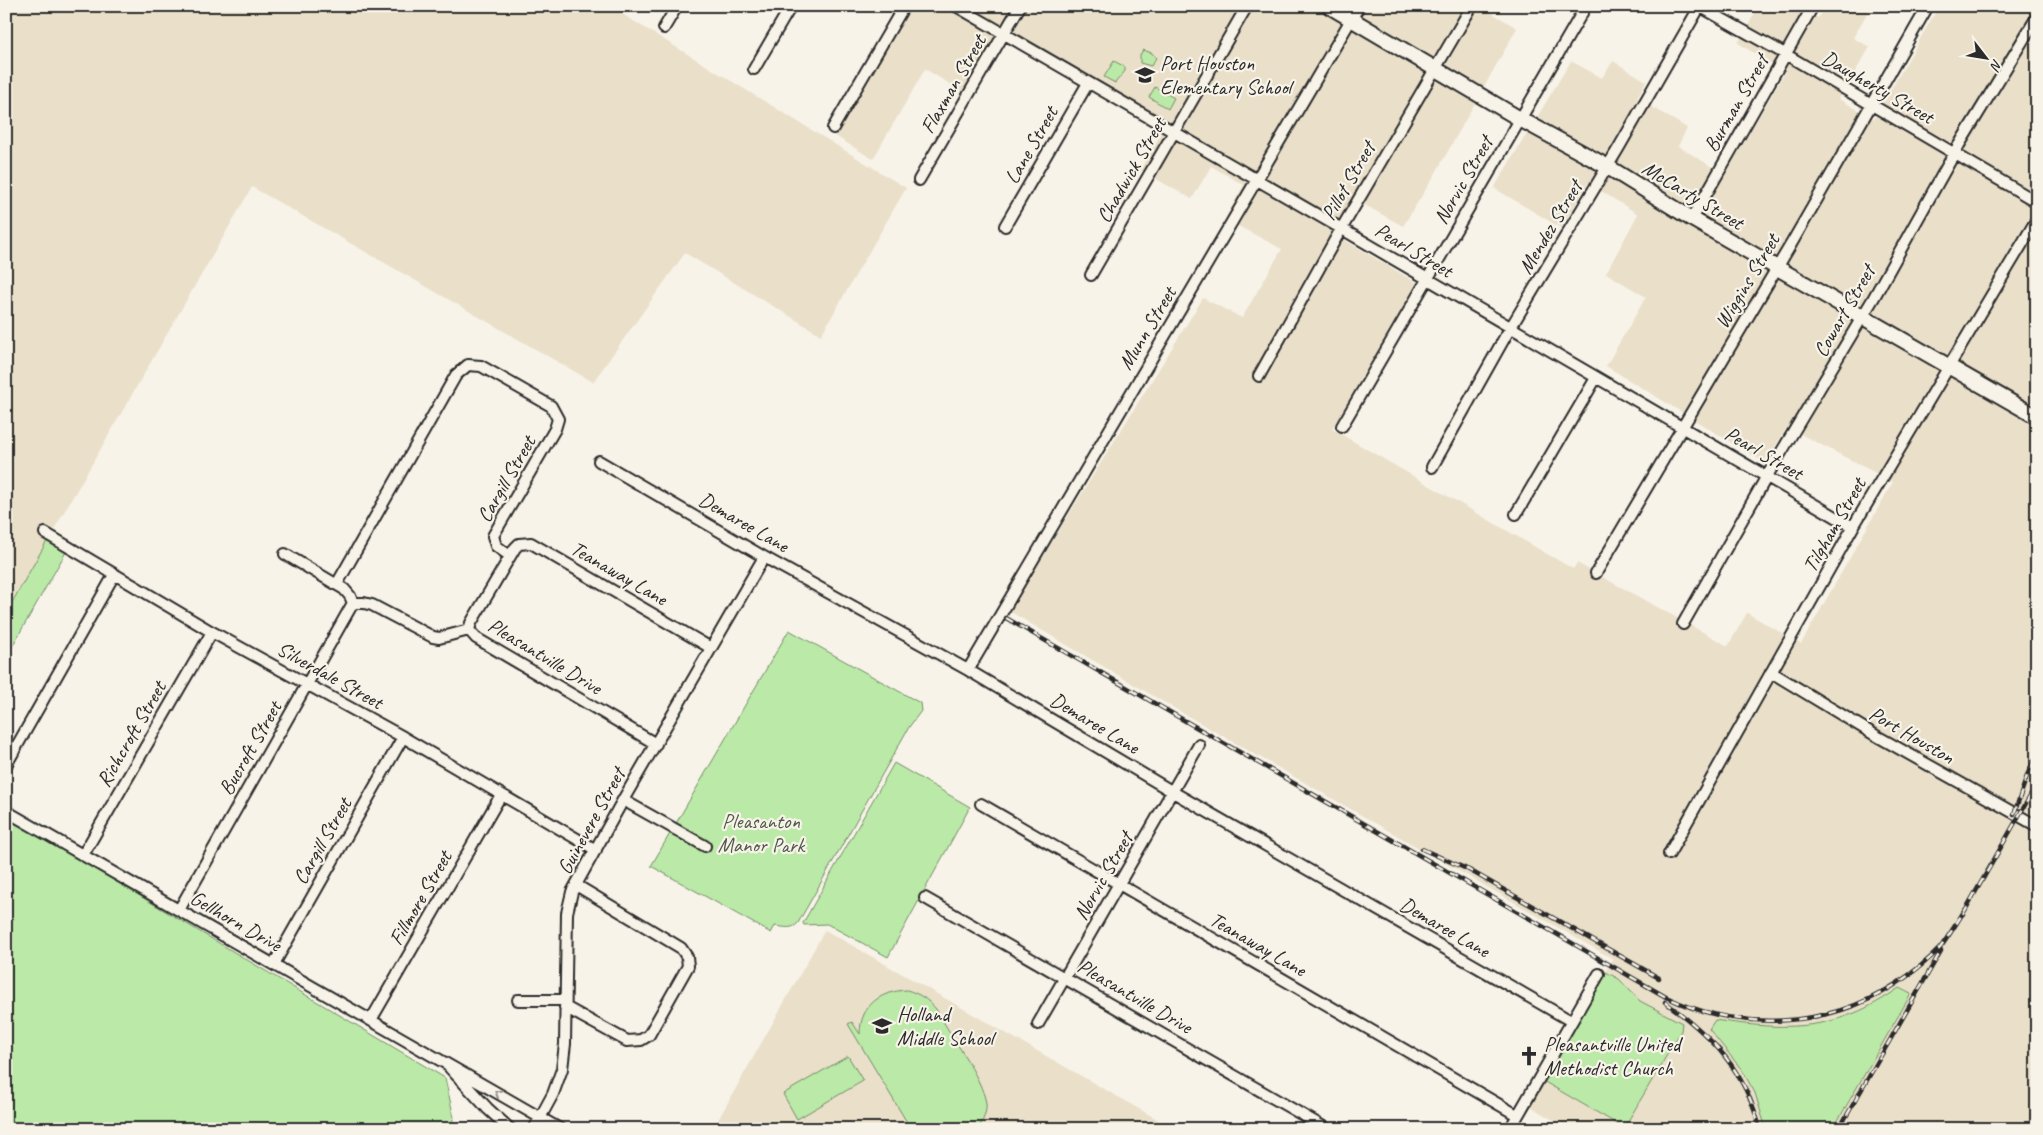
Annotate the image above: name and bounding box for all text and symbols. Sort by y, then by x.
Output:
street label: Flaxman Street [914,28,993,138]
north arrow [1960,32,2010,82]
street label: Daugherty Street [1817,44,1940,131]
street label: Burman Street [1698,47,1776,156]
place label: Port Houston Elementary School [1160,50,1295,100]
text: N [1986,56,2006,75]
school or university icon: Port Houston Elementary School [1134,64,1156,86]
street label: Lane Street [999,100,1064,188]
street label: Chadwick Street [1090,111,1173,227]
street label: Norvic Street [1427,129,1500,229]
street label: Pillot Street [1315,135,1382,225]
street label: McCarty Street [1638,155,1750,236]
street label: Mendez Street [1512,173,1589,278]
street label: Pearl Street [1370,217,1459,284]
street label: Wiggins Street [1709,227,1786,333]
street label: Cowart Street [1807,258,1882,362]
street label: Munn Street [1112,280,1183,374]
street label: Pearl Street [1720,420,1810,487]
street label: Cargill Street [471,429,542,527]
street label: Tilgham Street [1797,471,1872,577]
street label: Demaree Lane [695,486,795,559]
street label: Teanaway Lane [566,535,673,612]
street label: Pleasantville Drive [483,612,609,701]
street label: Silverdale Street [272,635,389,716]
street label: Richcroft Street [90,675,173,791]
street label: Demaree Lane [1046,686,1145,760]
street label: Bucroft Street [213,695,288,799]
street label: Port Houston [1865,700,1960,770]
street label: Guinevere Street [551,761,632,879]
street label: Cargill Street [287,791,358,889]
park label: Pleasanton Manor Park [718,808,807,858]
street label: Norvic Street [1067,825,1140,925]
street label: Fillmore Street [383,844,458,950]
street label: Gellhorn Drive [186,885,288,959]
street label: Demaree Lane [1396,891,1496,964]
street label: Teanaway Lane [1205,906,1312,983]
street label: Pleasantville Drive [1073,953,1199,1040]
place label: Holland Middle School [897,1001,997,1051]
school or university icon: Holland Middle School [871,1015,893,1037]
place label: Pleasantville United Methodist Church [1544,1031,1684,1081]
church icon: Pleasantville United Methodist Church [1518,1045,1540,1067]
one-way arrow [494,1089,503,1099]

